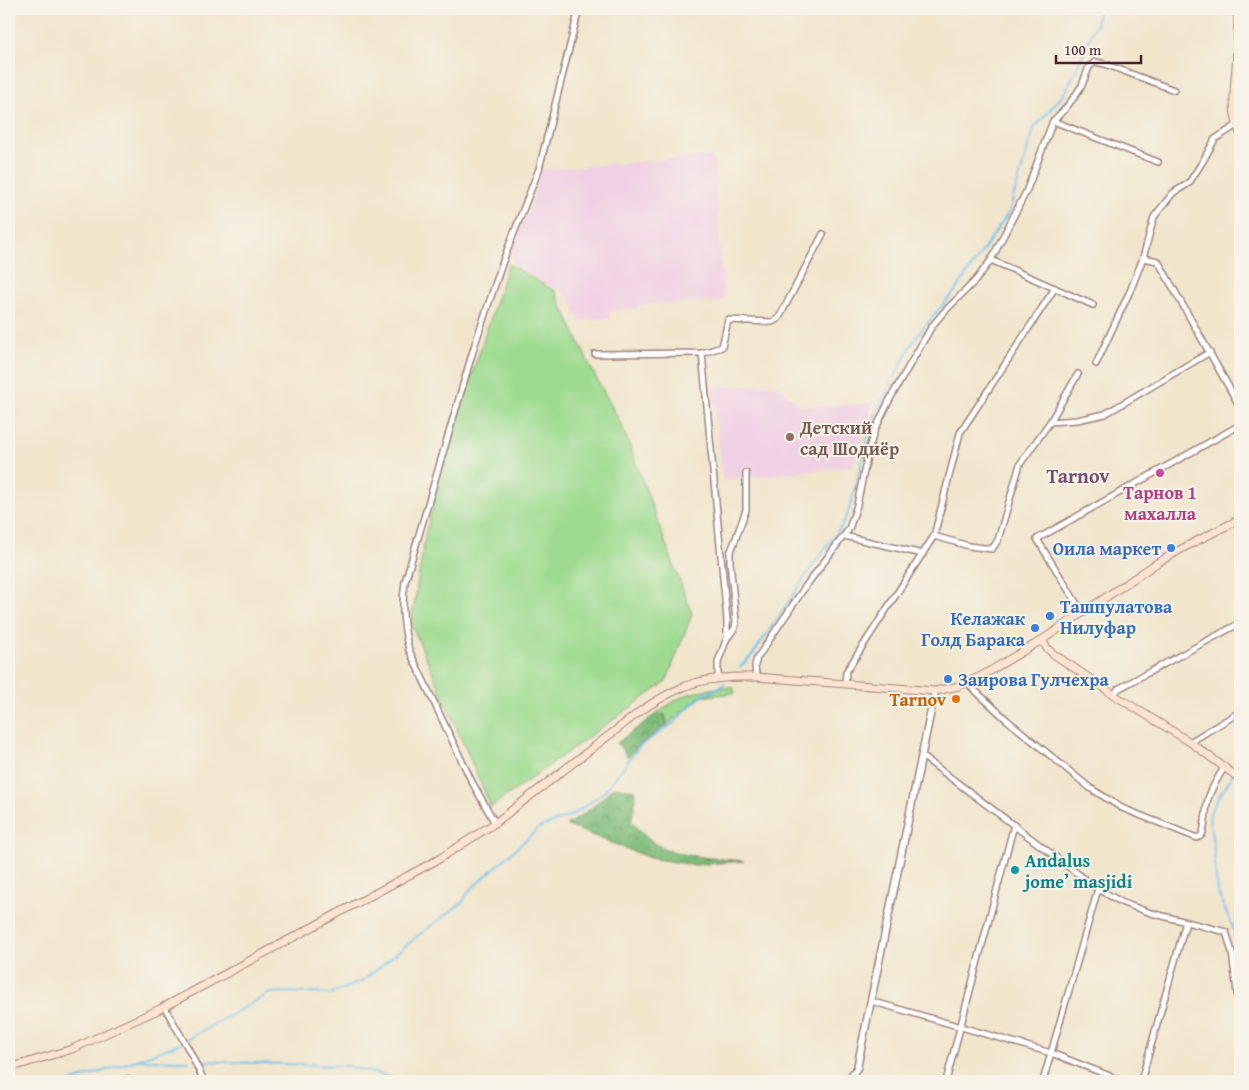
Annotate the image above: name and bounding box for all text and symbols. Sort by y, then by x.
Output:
scale bar [1056,32,1142,64]
text: 100 m [1064,39,1102,60]
place label: Детский сад Шодиёр [799,414,899,462]
marker: Детский сад Шодиёр [784,431,796,443]
district label: Tarnov [1047,461,1110,490]
marker: Тарнов 1 махалла [1154,467,1166,479]
place label: Тарнов 1 махалла [1123,479,1197,527]
place label: Оила маркет [1053,535,1161,562]
marker: Оила маркет [1165,542,1177,554]
place label: Ташпулатова Нилуфар [1060,593,1173,641]
place label: Келажак Голд Барака [921,605,1026,653]
marker: Ташпулатова Нилуфар [1044,610,1056,622]
marker: Келажак Голд Барака [1029,622,1041,634]
place label: Заирова Гулчехра [958,666,1110,693]
marker: Заирова Гулчехра [942,673,954,685]
place label: Tarnov [890,686,947,713]
marker: Tarnov [950,693,962,705]
place label: Andalus jome’ masjidi [1022,847,1133,895]
marker: Andalus jome’ masjidi [1009,864,1021,876]

